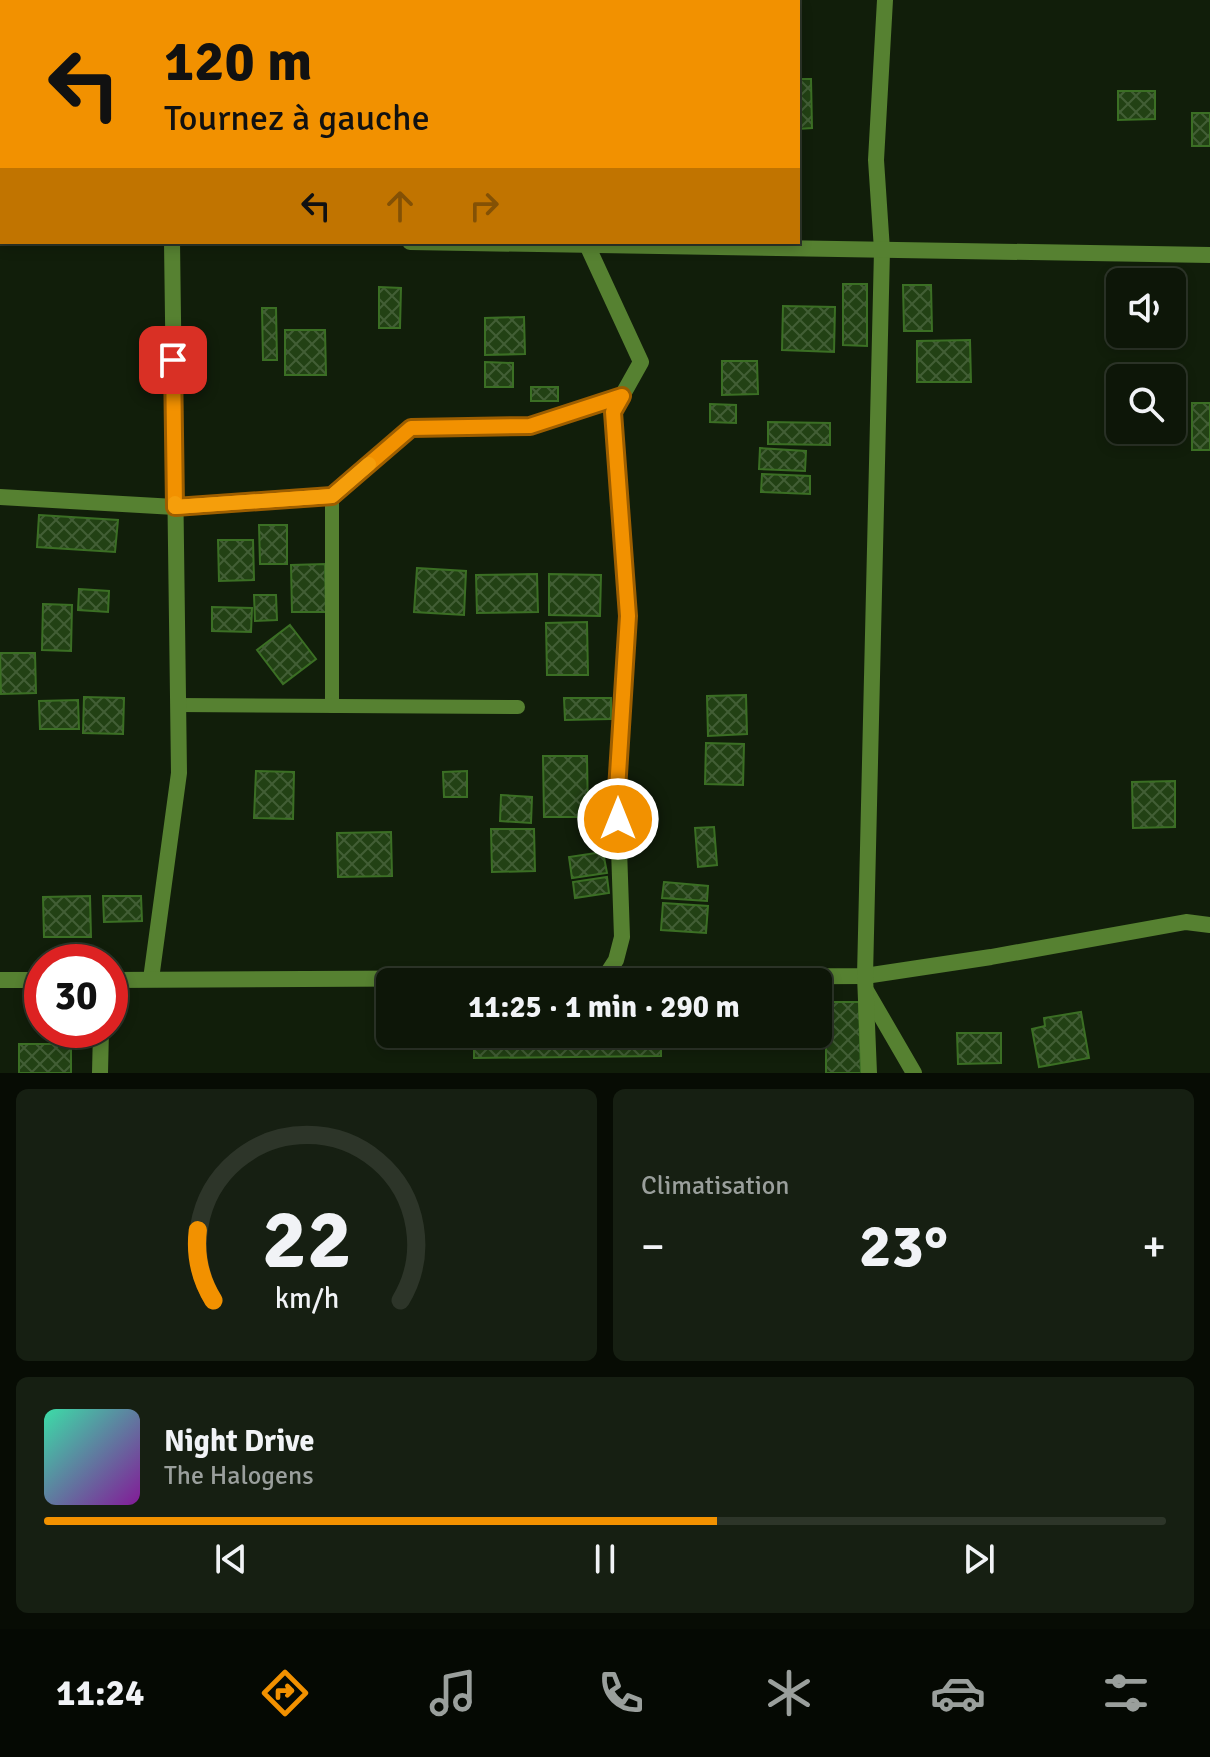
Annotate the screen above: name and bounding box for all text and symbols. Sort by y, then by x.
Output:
text: 120 m [164,27,312,96]
icon: left [32,32,136,136]
text: Tournez à gauche [164,96,430,141]
icon: left [294,184,338,228]
icon: ahead [378,184,422,228]
icon: right [462,184,506,228]
map controls [1106,268,1186,444]
button: sound [1106,268,1186,348]
pin [139,326,207,394]
icon: arrive [151,338,195,382]
button: search [1106,364,1186,444]
position arrow [576,777,660,861]
speed limit sign: 30 [24,944,128,1048]
text: 11:25 · 1 min · 290 m [468,989,740,1026]
text: Climatisation [641,1170,790,1202]
text: 22 [262,1189,351,1291]
text: 23° [859,1210,948,1284]
text: − [641,1220,665,1274]
text: + [1142,1220,1166,1274]
text: km/h [274,1281,339,1316]
text: Night Drive [164,1423,314,1460]
text: The Halogens [164,1460,314,1492]
icon: previous [209,1537,253,1581]
icon: pause [583,1537,627,1581]
icon: next [957,1537,1001,1581]
icon: directions [257,1665,313,1721]
icon: music [425,1665,481,1721]
icon: phone [593,1665,649,1721]
icon: climate [761,1665,817,1721]
icon: car [930,1665,986,1721]
icon: filters [1098,1665,1154,1721]
text: 11:24 [56,1671,144,1716]

